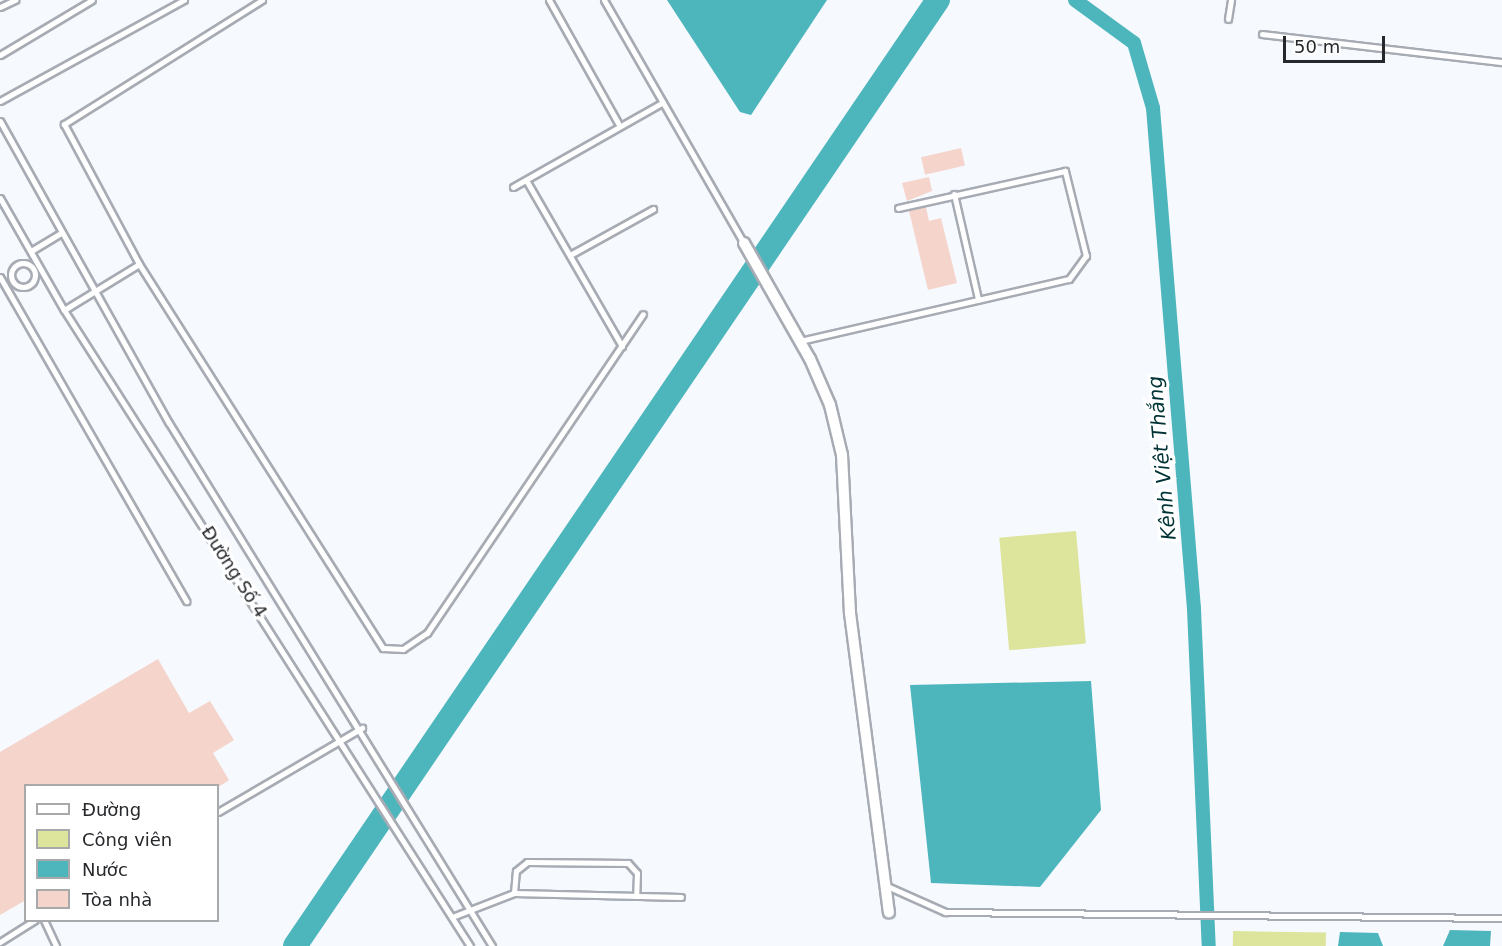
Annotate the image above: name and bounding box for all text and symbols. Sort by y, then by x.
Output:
scale bar [1286,24,1388,62]
text: 50 m [1294,36,1340,57]
water label: Kênh Việt Thắng [1143,375,1181,541]
street label: Đường Số 4 [196,522,272,622]
legend [24,784,219,922]
text: Đường [82,799,141,820]
text: Công viên [82,829,172,850]
text: Nước [82,859,128,880]
text: Tòa nhà [82,889,152,910]

